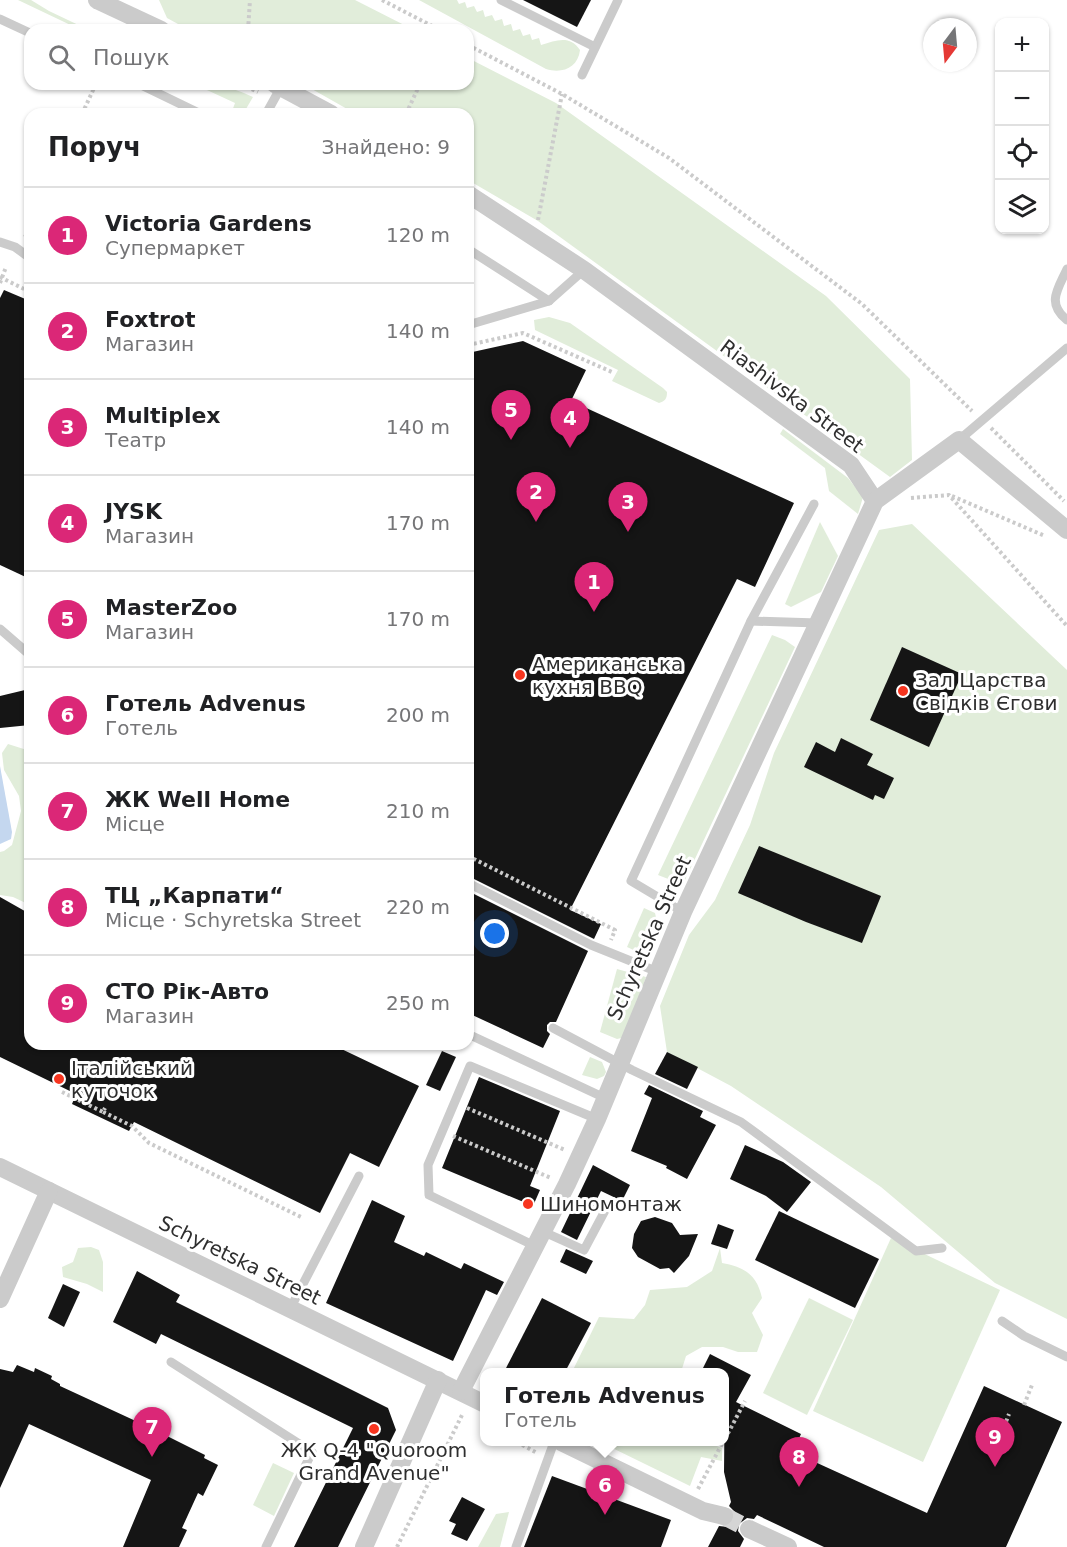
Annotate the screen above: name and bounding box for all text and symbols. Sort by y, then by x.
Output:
north arrow [923,18,977,72]
map controls [995,18,1049,234]
button: + [995,18,1049,72]
search box [24,24,474,90]
icon: search [45,41,78,74]
text: Пошук [93,45,169,70]
button: − [995,72,1049,126]
button: locate [995,126,1049,180]
text: Поруч [48,132,141,162]
text: Знайдено: 9 [322,135,450,159]
button: layers [995,180,1049,234]
text: Victoria Gardens [105,211,312,236]
text: 1 [61,223,74,247]
text: 120 m [386,223,450,247]
text: Супермаркет [105,236,245,260]
text: Foxtrot [105,307,195,332]
text: 2 [61,319,74,343]
text: 140 m [386,319,450,343]
text: Магазин [105,332,194,356]
street label: Riashivska Street [716,334,869,458]
pin: 5 [492,390,530,440]
pin: 4 [550,398,590,448]
text: Multiplex [105,403,221,428]
text: 3 [61,415,74,439]
text: 140 m [386,415,450,439]
text: Театр [105,428,166,452]
pin: 2 [516,472,556,522]
pin: 3 [608,482,648,532]
text: JYSK [105,499,162,524]
text: 4 [61,511,74,535]
text: 170 m [386,511,450,535]
text: Магазин [105,524,194,548]
pin: 1 [574,562,614,612]
text: MasterZoo [105,595,237,620]
text: 5 [61,607,74,631]
text: 170 m [386,607,450,631]
text: Магазин [105,620,194,644]
place label: Американська кухня BBQ [532,652,683,699]
marker: Американська кухня BBQ [513,668,527,682]
place label: Зал Царства Свідків Єгови [915,668,1057,715]
marker: Зал Царства Свідків Єгови [896,684,910,698]
text: Готель Advenus [105,691,306,716]
text: 6 [61,703,74,727]
text: 200 m [386,703,450,727]
text: Готель [105,716,178,740]
text: ЖК Well Home [105,787,290,812]
text: 7 [61,799,74,823]
text: 210 m [386,799,450,823]
text: Місце [105,812,165,836]
street label: Schyretska Street [602,852,696,1024]
text: ТЦ „Карпати“ [105,883,284,908]
text: 8 [61,895,74,919]
text: 220 m [386,895,450,919]
text: Місце · Schyretska Street [105,908,361,932]
your location [480,919,509,948]
text: СТО Рік-Авто [105,979,269,1004]
text: 9 [61,991,74,1015]
text: 250 m [386,991,450,1015]
text: Магазин [105,1004,194,1028]
place label: Італійський куточок [71,1056,193,1103]
marker: Італійський куточок [52,1072,66,1086]
place label: Шиномонтаж [540,1192,682,1216]
marker: Шиномонтаж [521,1197,535,1211]
street label: Schyretska Street [155,1210,325,1310]
popup [480,1368,729,1446]
text: Готель Advenus [504,1383,705,1408]
pin: 7 [132,1408,172,1457]
text: Готель [504,1408,577,1432]
pin: 9 [976,1418,1014,1467]
marker: ЖК Q-4 "Quoroom Grand Avenue" [367,1422,381,1436]
place label: ЖК Q-4 "Quoroom Grand Avenue" [281,1438,467,1485]
pin: 8 [780,1438,818,1487]
pin: 6 [586,1466,624,1515]

